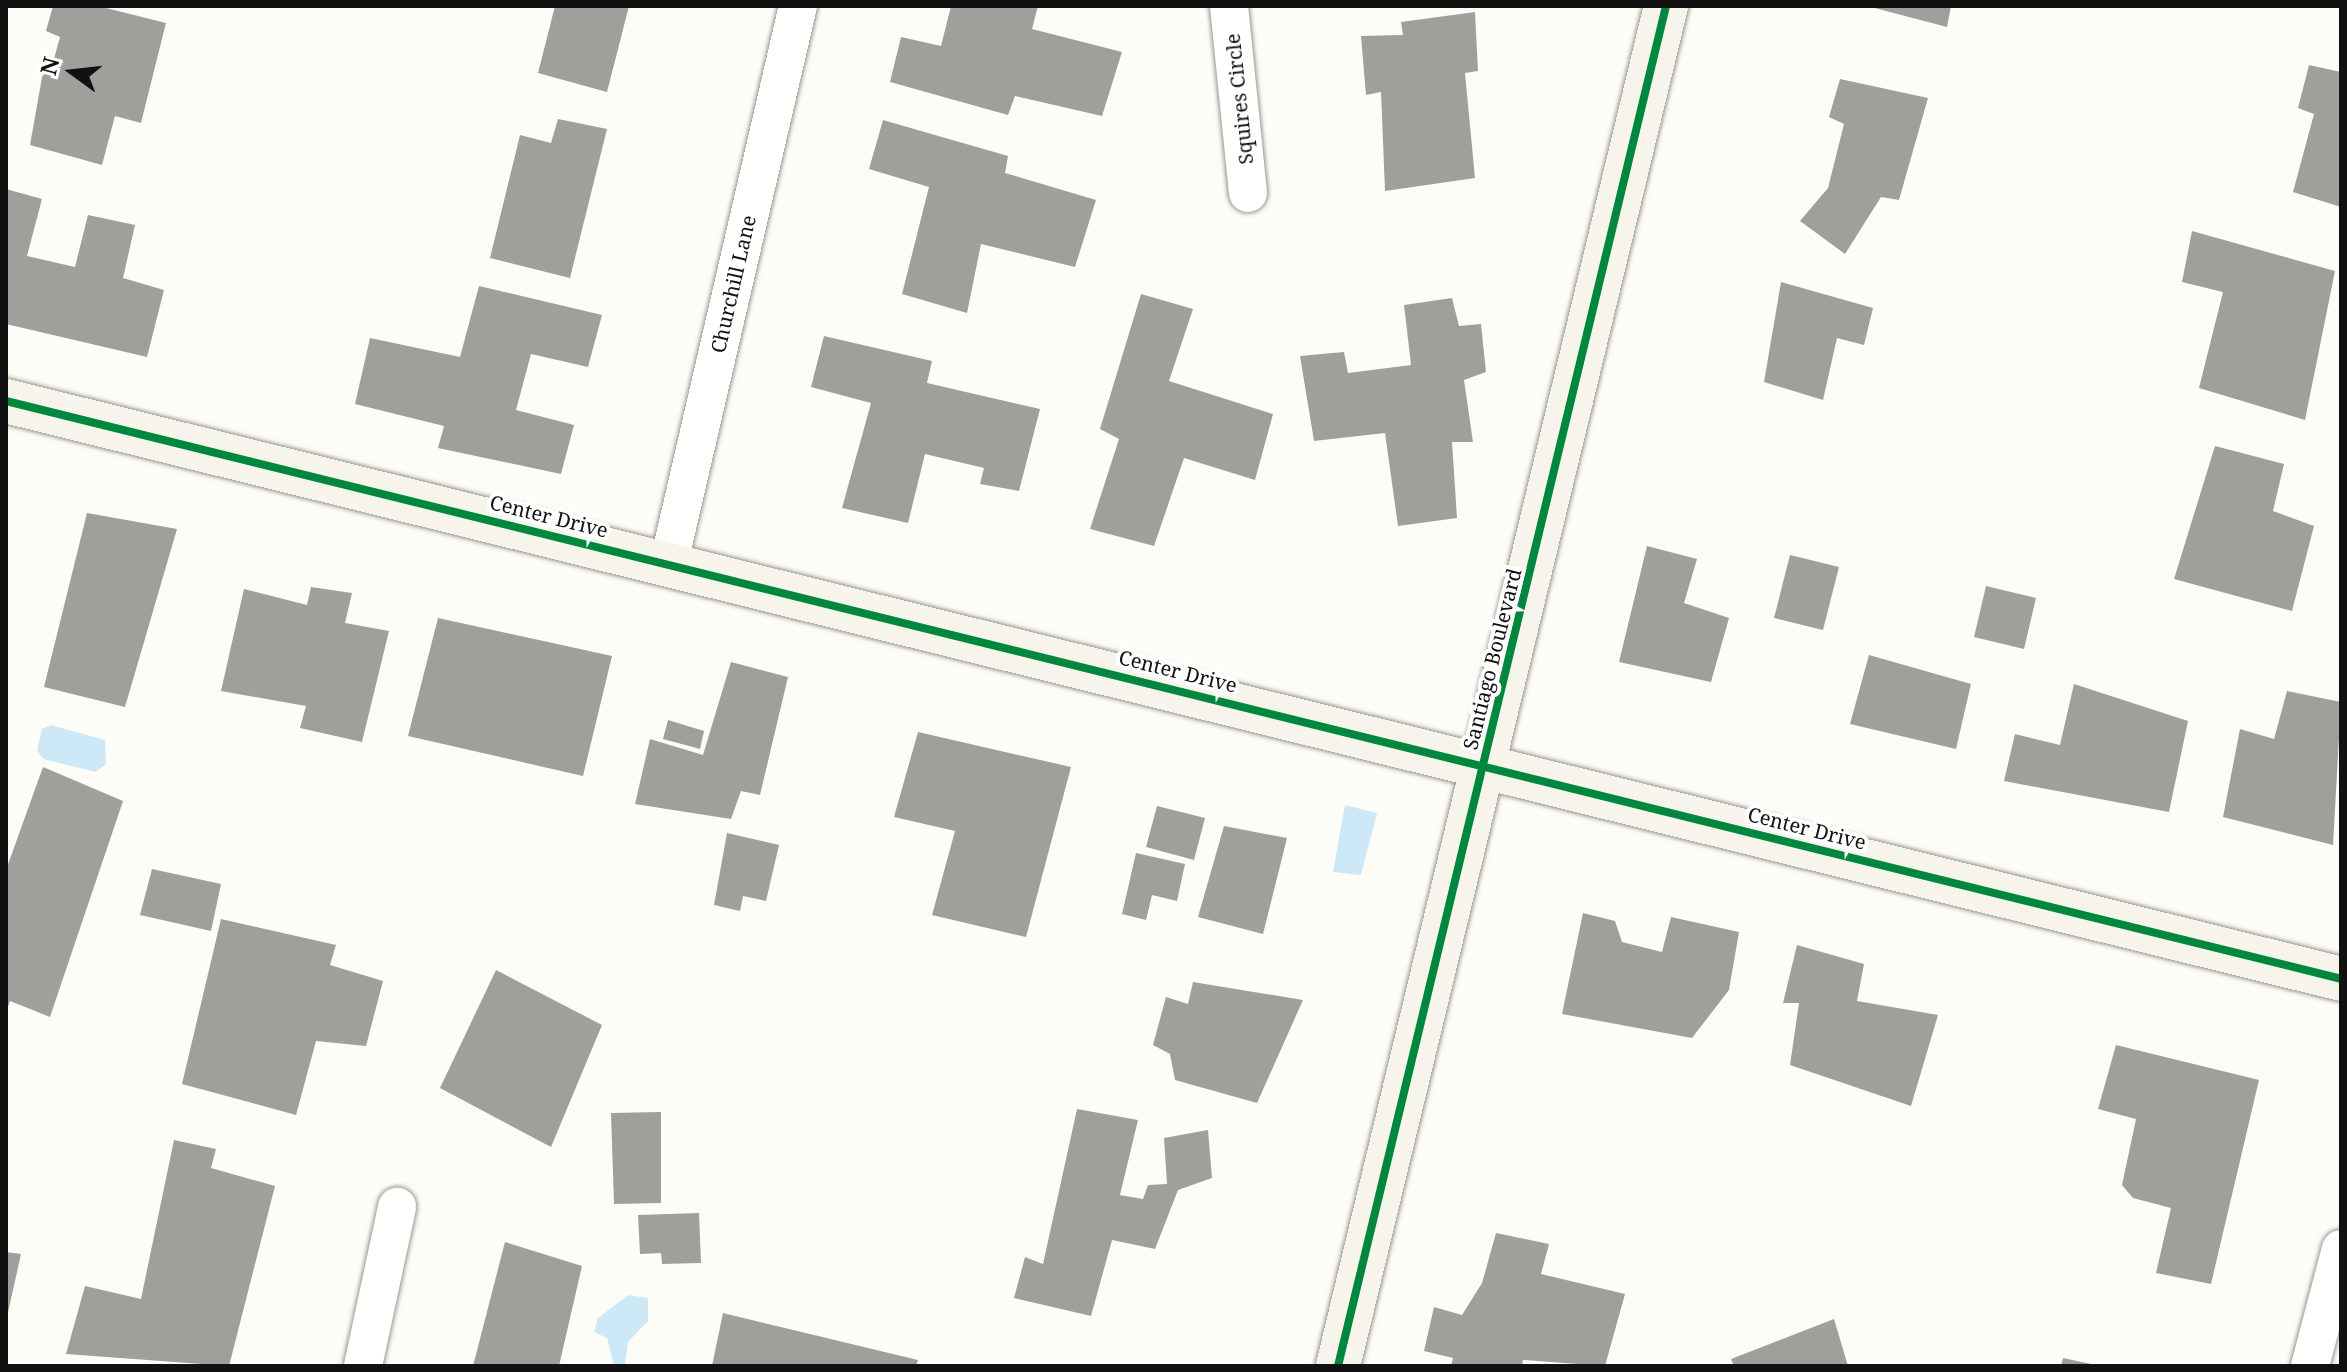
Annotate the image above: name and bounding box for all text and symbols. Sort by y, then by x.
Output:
north arrow [32,32,112,112]
street label: Squires Circle [1220,32,1258,166]
text: N [32,54,66,78]
street label: Churchill Lane [705,213,761,355]
street label: Center Drive [487,490,611,542]
street label: Santiago Boulevard [1458,566,1526,752]
street label: Center Drive [1116,645,1240,697]
street label: Center Drive [1745,802,1869,854]

